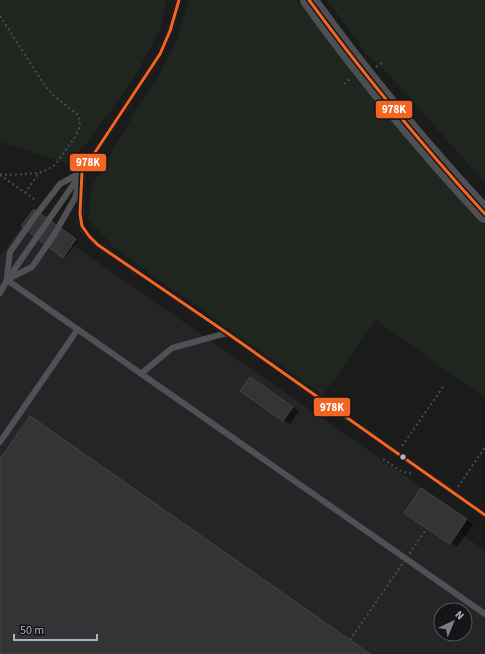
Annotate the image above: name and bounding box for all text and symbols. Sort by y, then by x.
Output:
line badge: 978K [375,100,413,119]
text: 978K [382,102,406,117]
line badge: 978K [69,153,107,172]
text: 978K [76,155,100,170]
line badge: 978K [313,397,351,417]
text: 978K [320,400,344,415]
unlabelled marker [398,452,408,462]
north arrow [433,602,473,642]
text: N [452,607,467,623]
scale bar [14,616,97,642]
text: 50 m [20,622,44,639]

